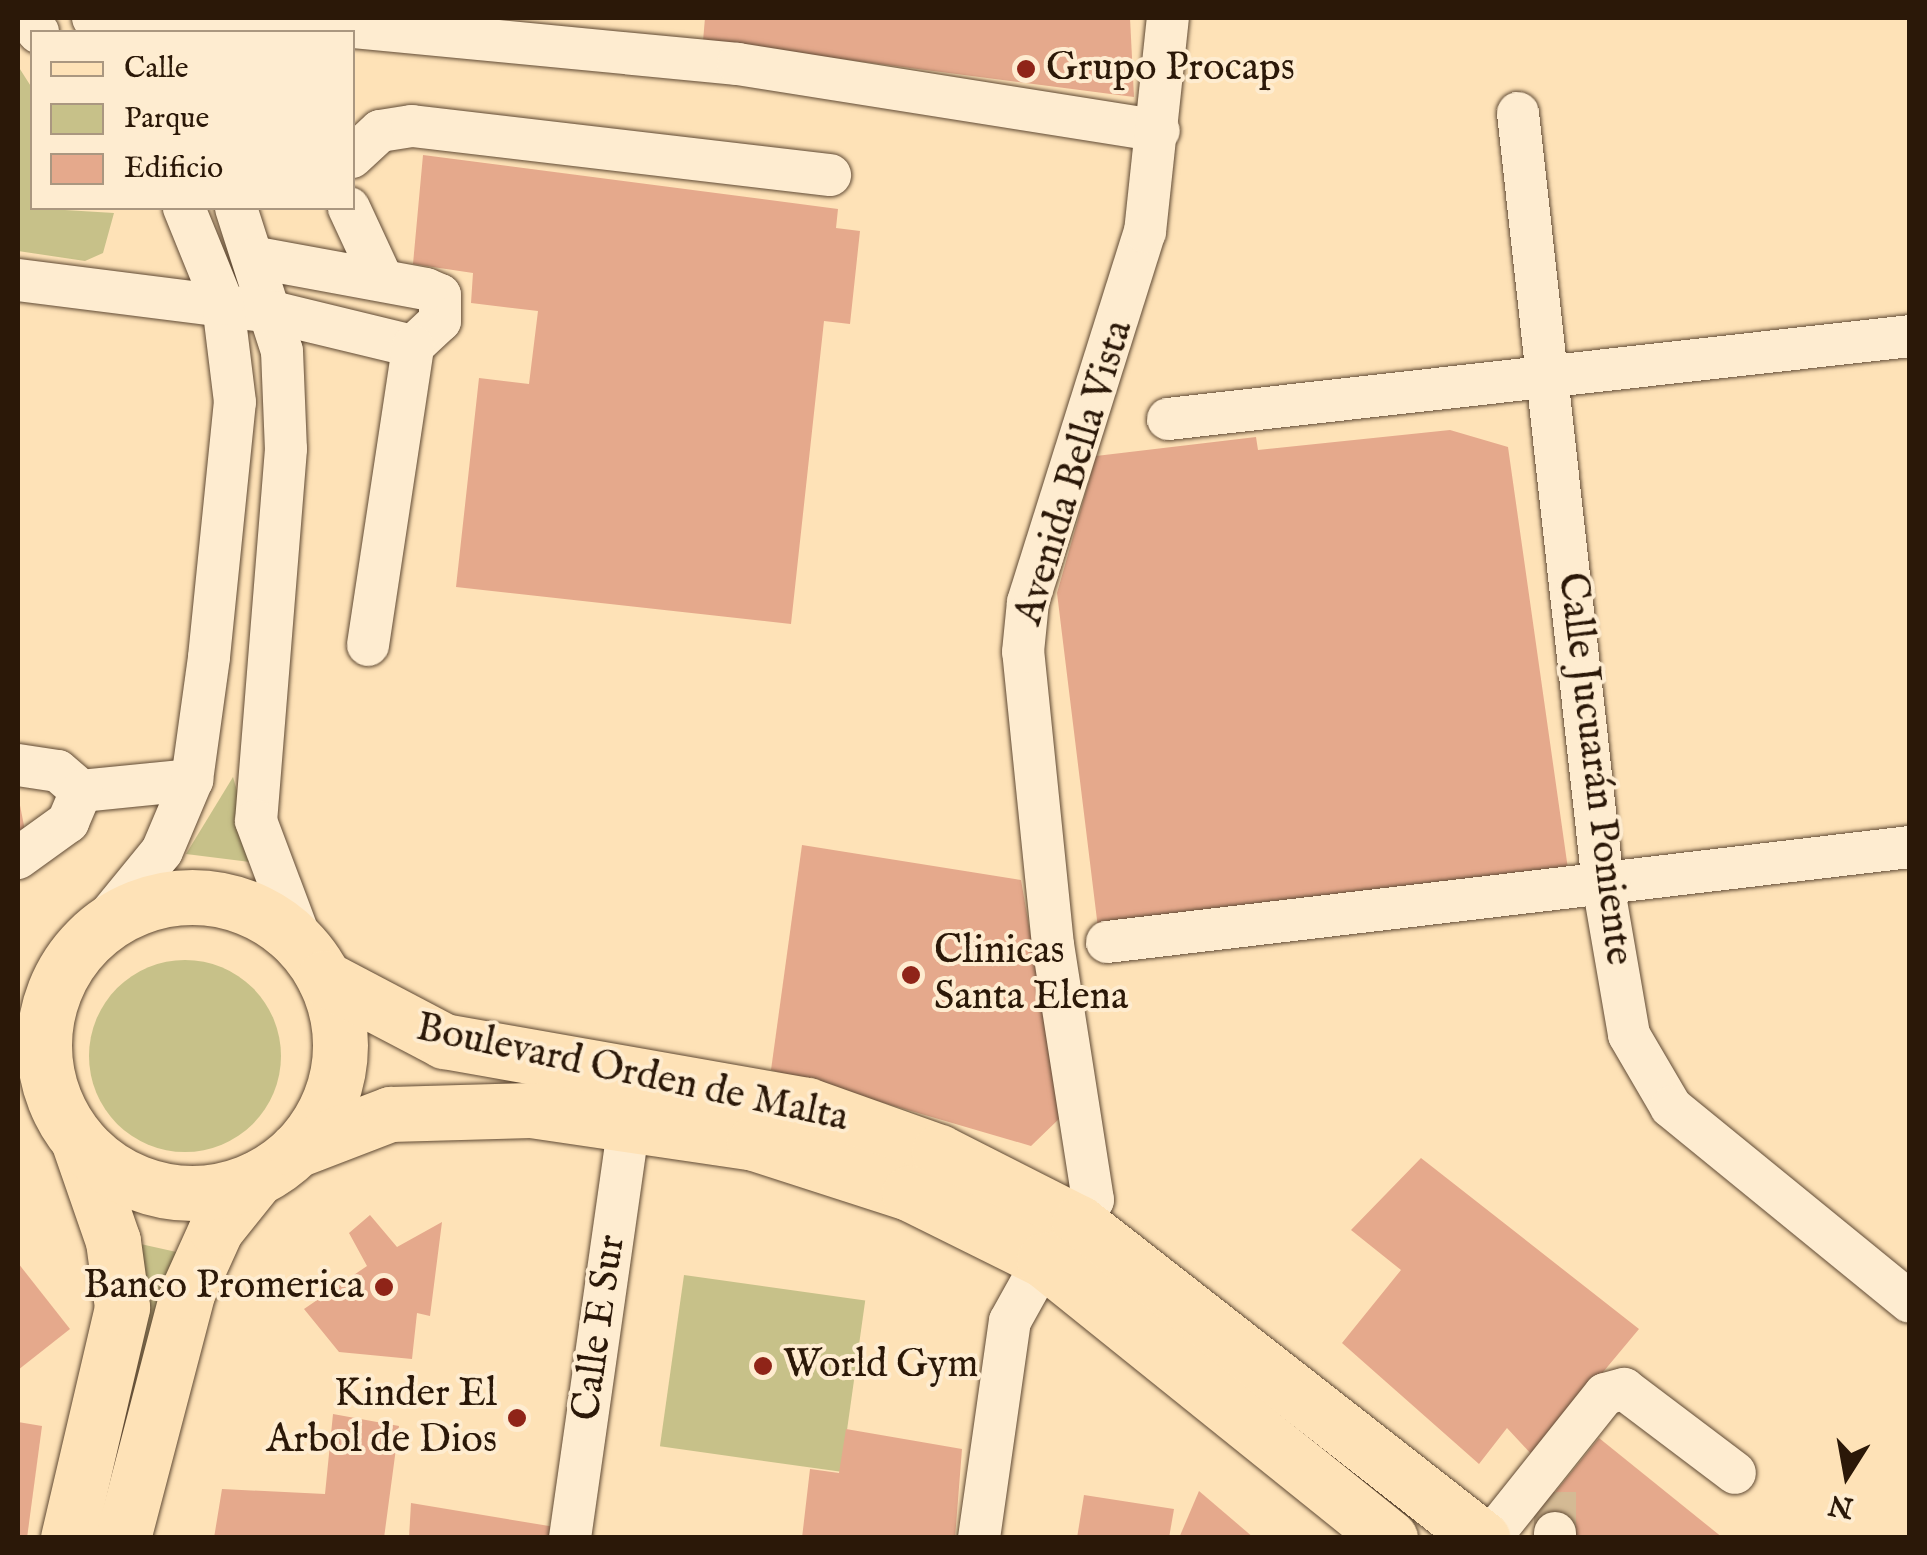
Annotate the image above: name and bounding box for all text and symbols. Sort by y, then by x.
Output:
legend [30,30,355,210]
place label: Grupo Procaps [1046,45,1295,93]
text: Calle [124,50,188,88]
marker: Grupo Procaps [1015,58,1037,80]
text: Parque [124,100,209,138]
text: Edificio [124,150,223,188]
street label: Avenida Bella Vista [1006,315,1144,631]
street label: Calle Jucuarán Poniente [1546,570,1642,968]
place label: Clinicas Santa Elena [934,928,1128,1022]
marker: Clinicas Santa Elena [898,962,924,988]
street label: Boulevard Orden de Malta [412,1005,852,1143]
street label: Calle E Sur [563,1232,637,1424]
place label: Banco Promerica [83,1263,364,1311]
marker: Banco Promerica [373,1276,395,1298]
place label: World Gym [783,1342,978,1390]
marker: World Gym [752,1355,774,1377]
place label: Kinder El Arbol de Dios [266,1371,497,1465]
marker: Kinder El Arbol de Dios [506,1407,528,1429]
north arrow [1797,1425,1897,1525]
text: N [1826,1485,1856,1524]

